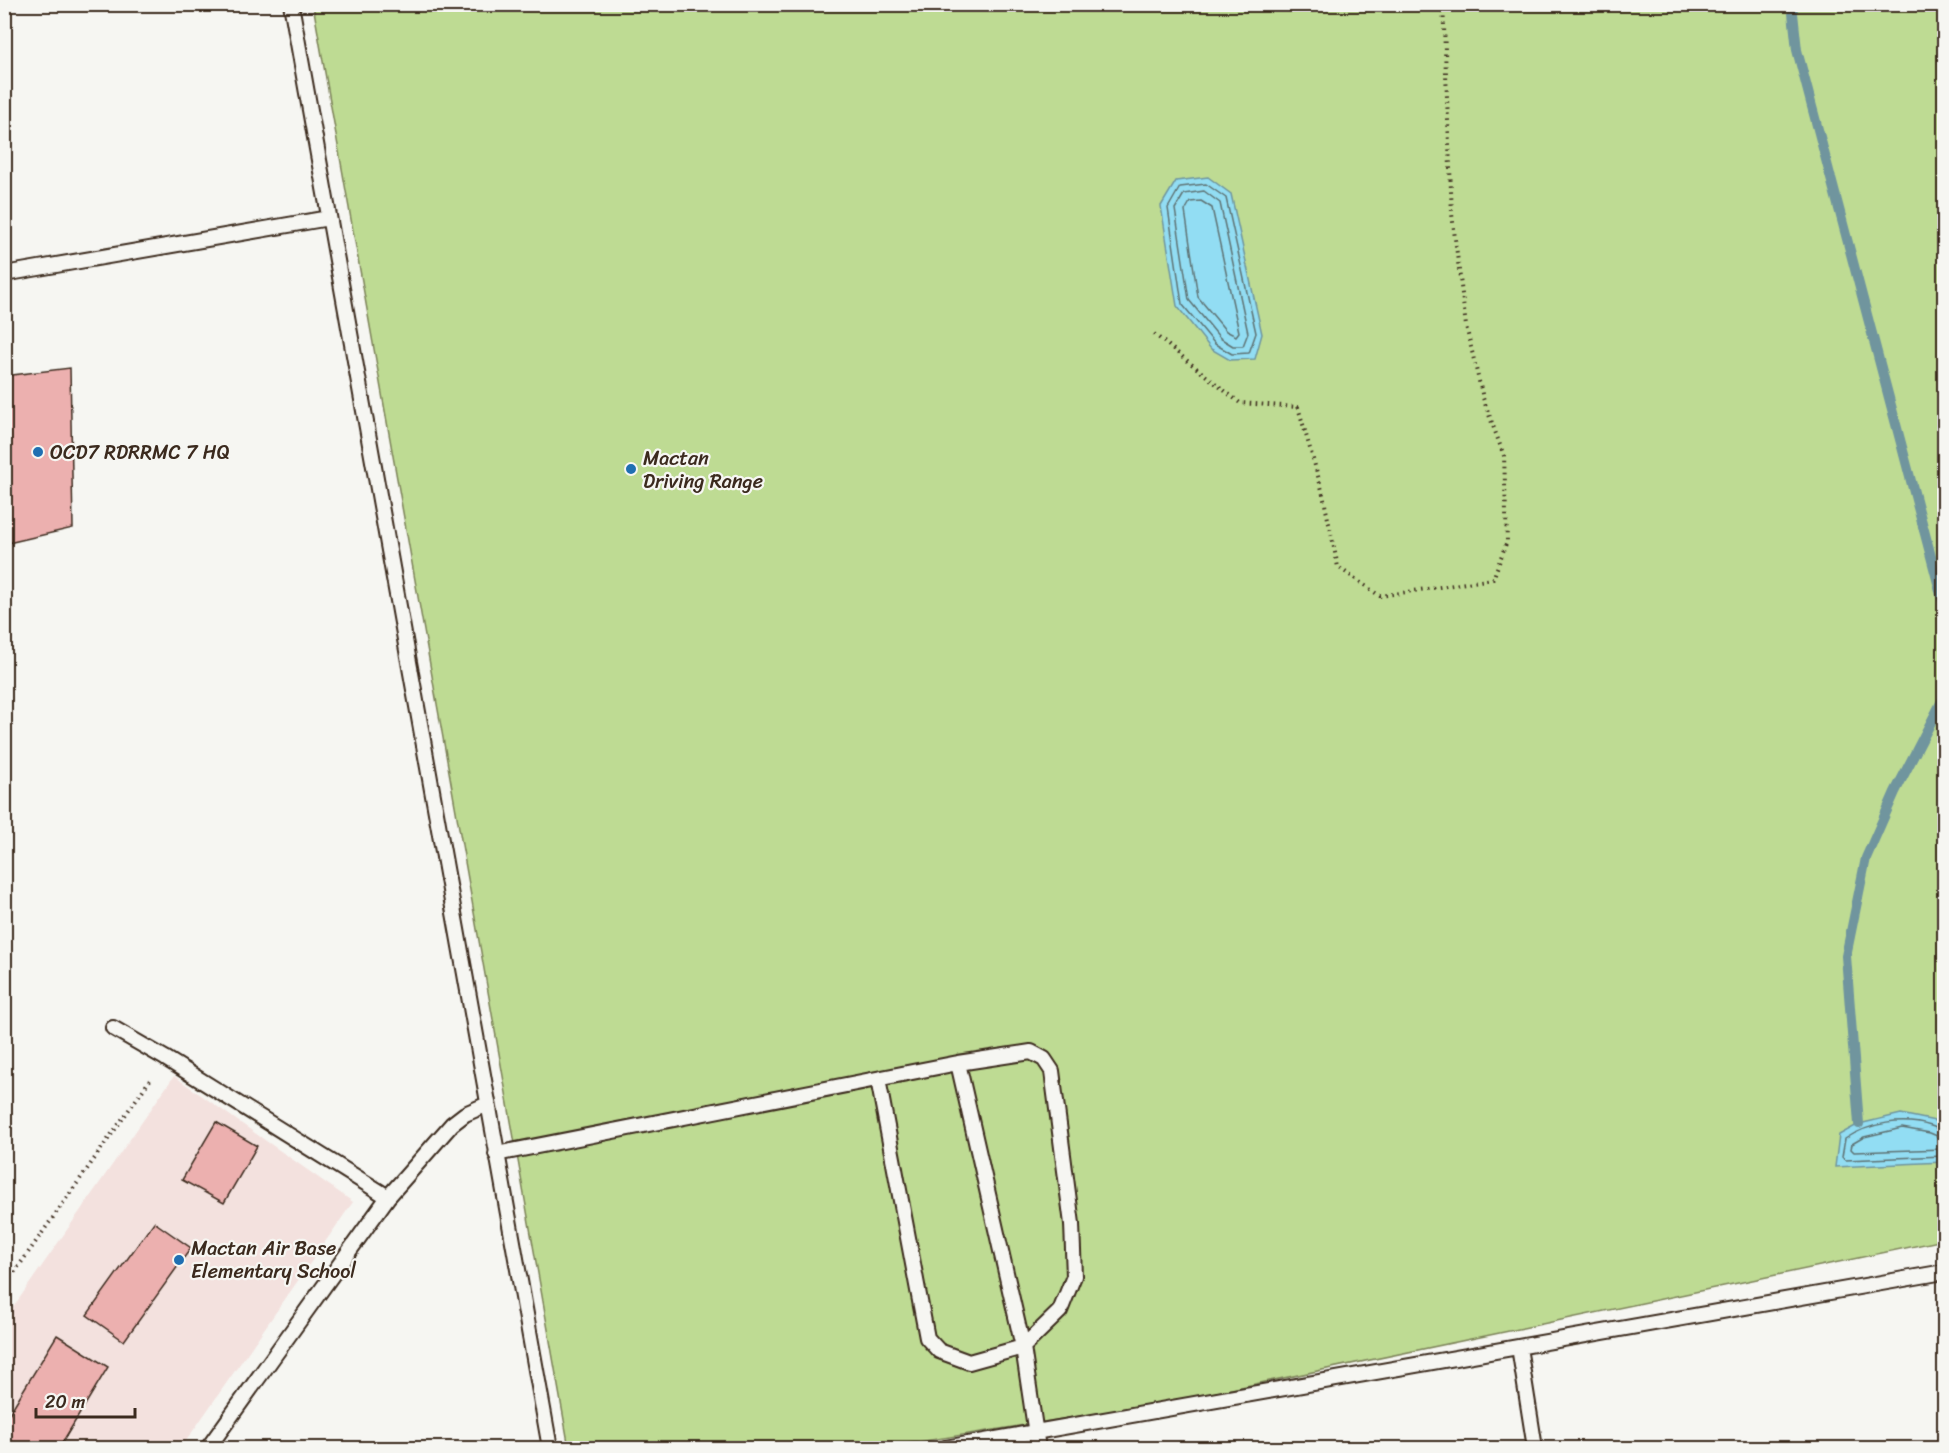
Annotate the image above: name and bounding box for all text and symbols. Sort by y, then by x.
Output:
place label: OCD7 RDRRMC 7 HQ [50,435,230,470]
place label: Mactan Driving Range [643,441,763,499]
marker: OCD7 RDRRMC 7 HQ [31,445,45,459]
marker: Mactan Driving Range [624,462,638,476]
place label: Mactan Air Base Elementary School [191,1231,356,1289]
marker: Mactan Air Base Elementary School [172,1253,186,1267]
scale bar [36,1381,135,1419]
text: 20 m [45,1386,85,1418]

